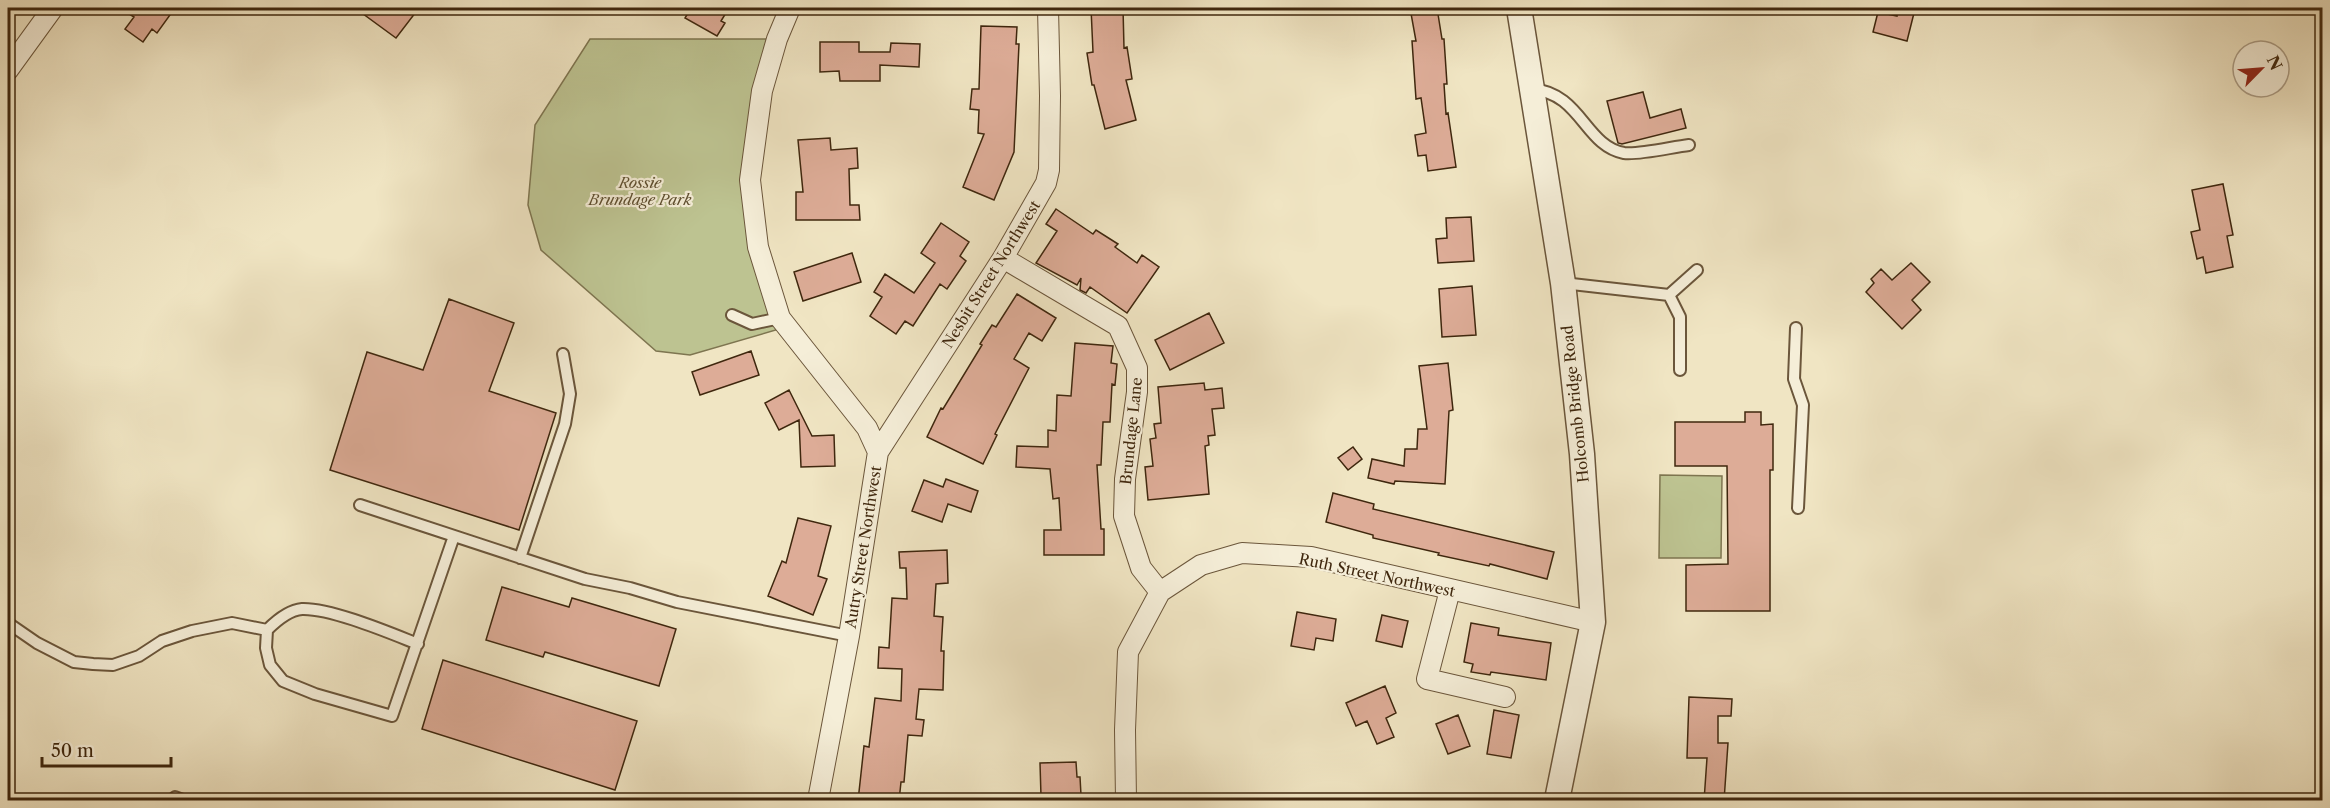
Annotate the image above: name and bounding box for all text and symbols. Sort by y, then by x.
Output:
north arrow [2231,39,2291,99]
text: N [2263,52,2287,73]
park label: Rossie Brundage Park [588,173,692,209]
street label: Nesbit Street Northwest [938,196,1045,351]
street label: Holcomb Bridge Road [1557,324,1593,484]
street label: Brundage Lane [1116,376,1146,486]
street label: Autry Street Northwest [841,464,885,631]
street label: Ruth Street Northwest [1297,549,1458,601]
scale bar [42,730,171,768]
text: 50 m [51,740,94,762]

